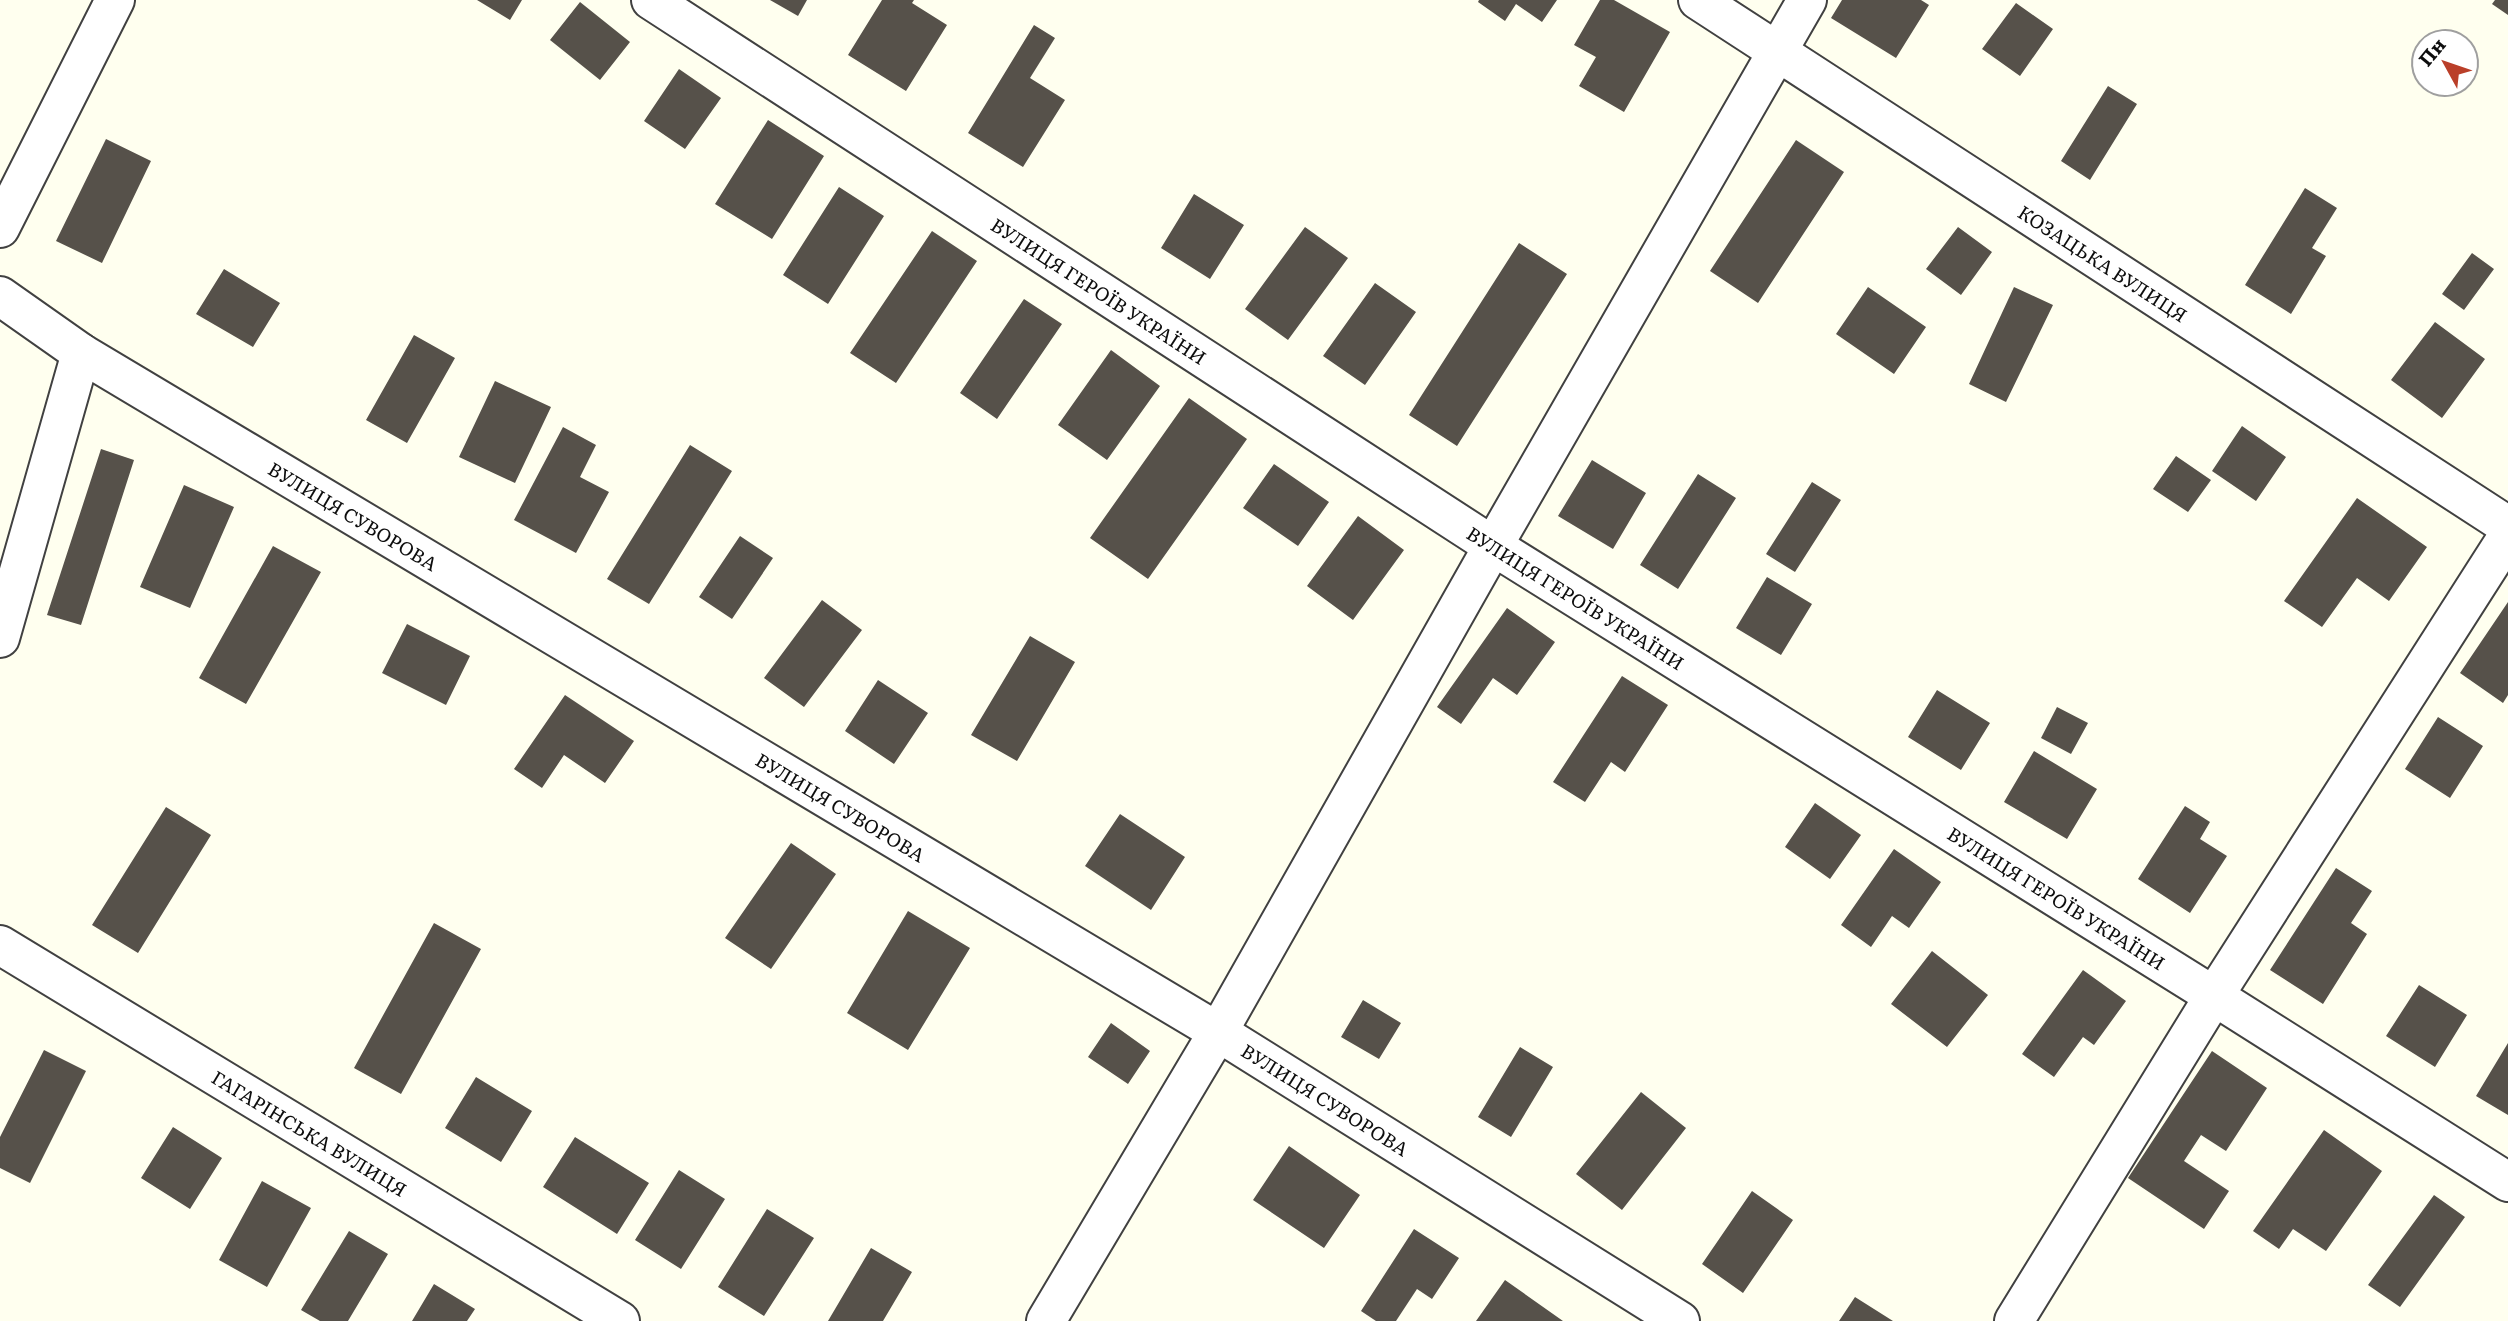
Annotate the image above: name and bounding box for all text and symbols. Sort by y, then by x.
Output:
north arrow [2410,28,2480,98]
text: Пн [2411,31,2451,72]
street label: КОЗАЦЬКА ВУЛИЦЯ [2013,198,2193,328]
street label: ВУЛИЦЯ ГЕРОЇВ УКРАЇНИ [986,210,1212,371]
street label: ВУЛИЦЯ СУВОРОВА [263,454,443,577]
street label: ВУЛИЦЯ ГЕРОЇВ УКРАЇНИ [1461,519,1690,676]
street label: ВУЛИЦЯ СУВОРОВА [751,745,931,868]
street label: ВУЛИЦЯ ГЕРОЇВ УКРАЇНИ [1942,819,2171,976]
street label: ВУЛИЦЯ СУВОРОВА [1236,1036,1415,1162]
street label: ГАГАРІНСЬКА ВУЛИЦЯ [207,1063,412,1203]

